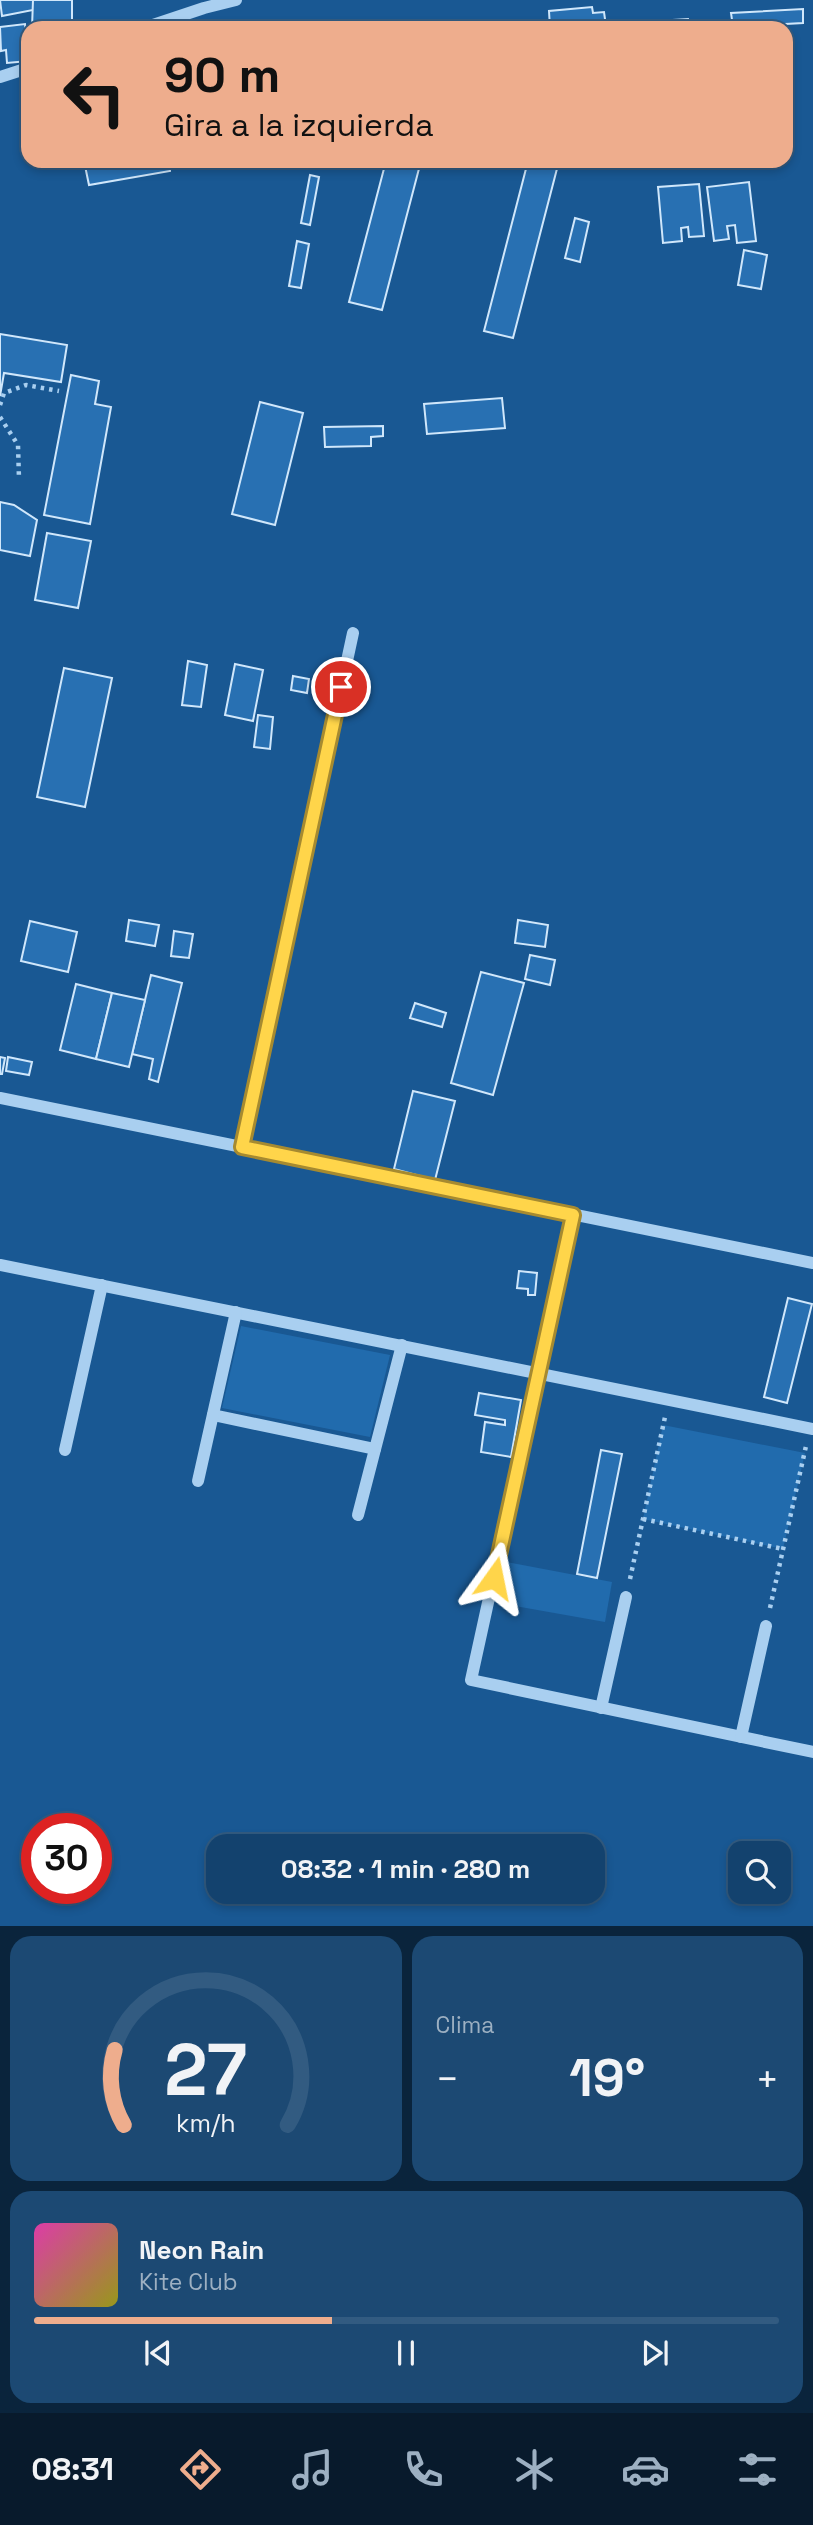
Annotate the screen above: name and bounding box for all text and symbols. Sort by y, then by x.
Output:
text: 90 m [164,44,280,106]
icon: left [49,49,140,140]
text: Gira a la izquierda [164,105,434,145]
pin [311,657,371,717]
icon: arrive [322,668,360,706]
position arrow [457,1541,531,1615]
speed limit sign: 30 [21,1813,112,1904]
map controls [728,1841,791,1904]
button: search [728,1841,791,1904]
text: 08:32 · 1 min · 280 m [281,1852,530,1886]
text: Clima [436,2010,495,2040]
text: 27 [164,2023,247,2116]
text: 19° [569,2045,645,2111]
text: − [436,2055,459,2103]
text: + [755,2055,779,2103]
text: km/h [176,2106,236,2138]
text: Neon Rain [139,2233,264,2267]
text: Kite Club [139,2267,238,2297]
icon: previous [139,2334,177,2372]
icon: pause [387,2334,425,2372]
icon: next [636,2334,674,2372]
icon: directions [176,2445,225,2494]
icon: music [288,2445,337,2494]
icon: phone [399,2445,448,2494]
icon: climate [510,2445,559,2494]
icon: car [621,2445,670,2494]
icon: filters [733,2445,782,2494]
text: 08:31 [31,2449,114,2489]

